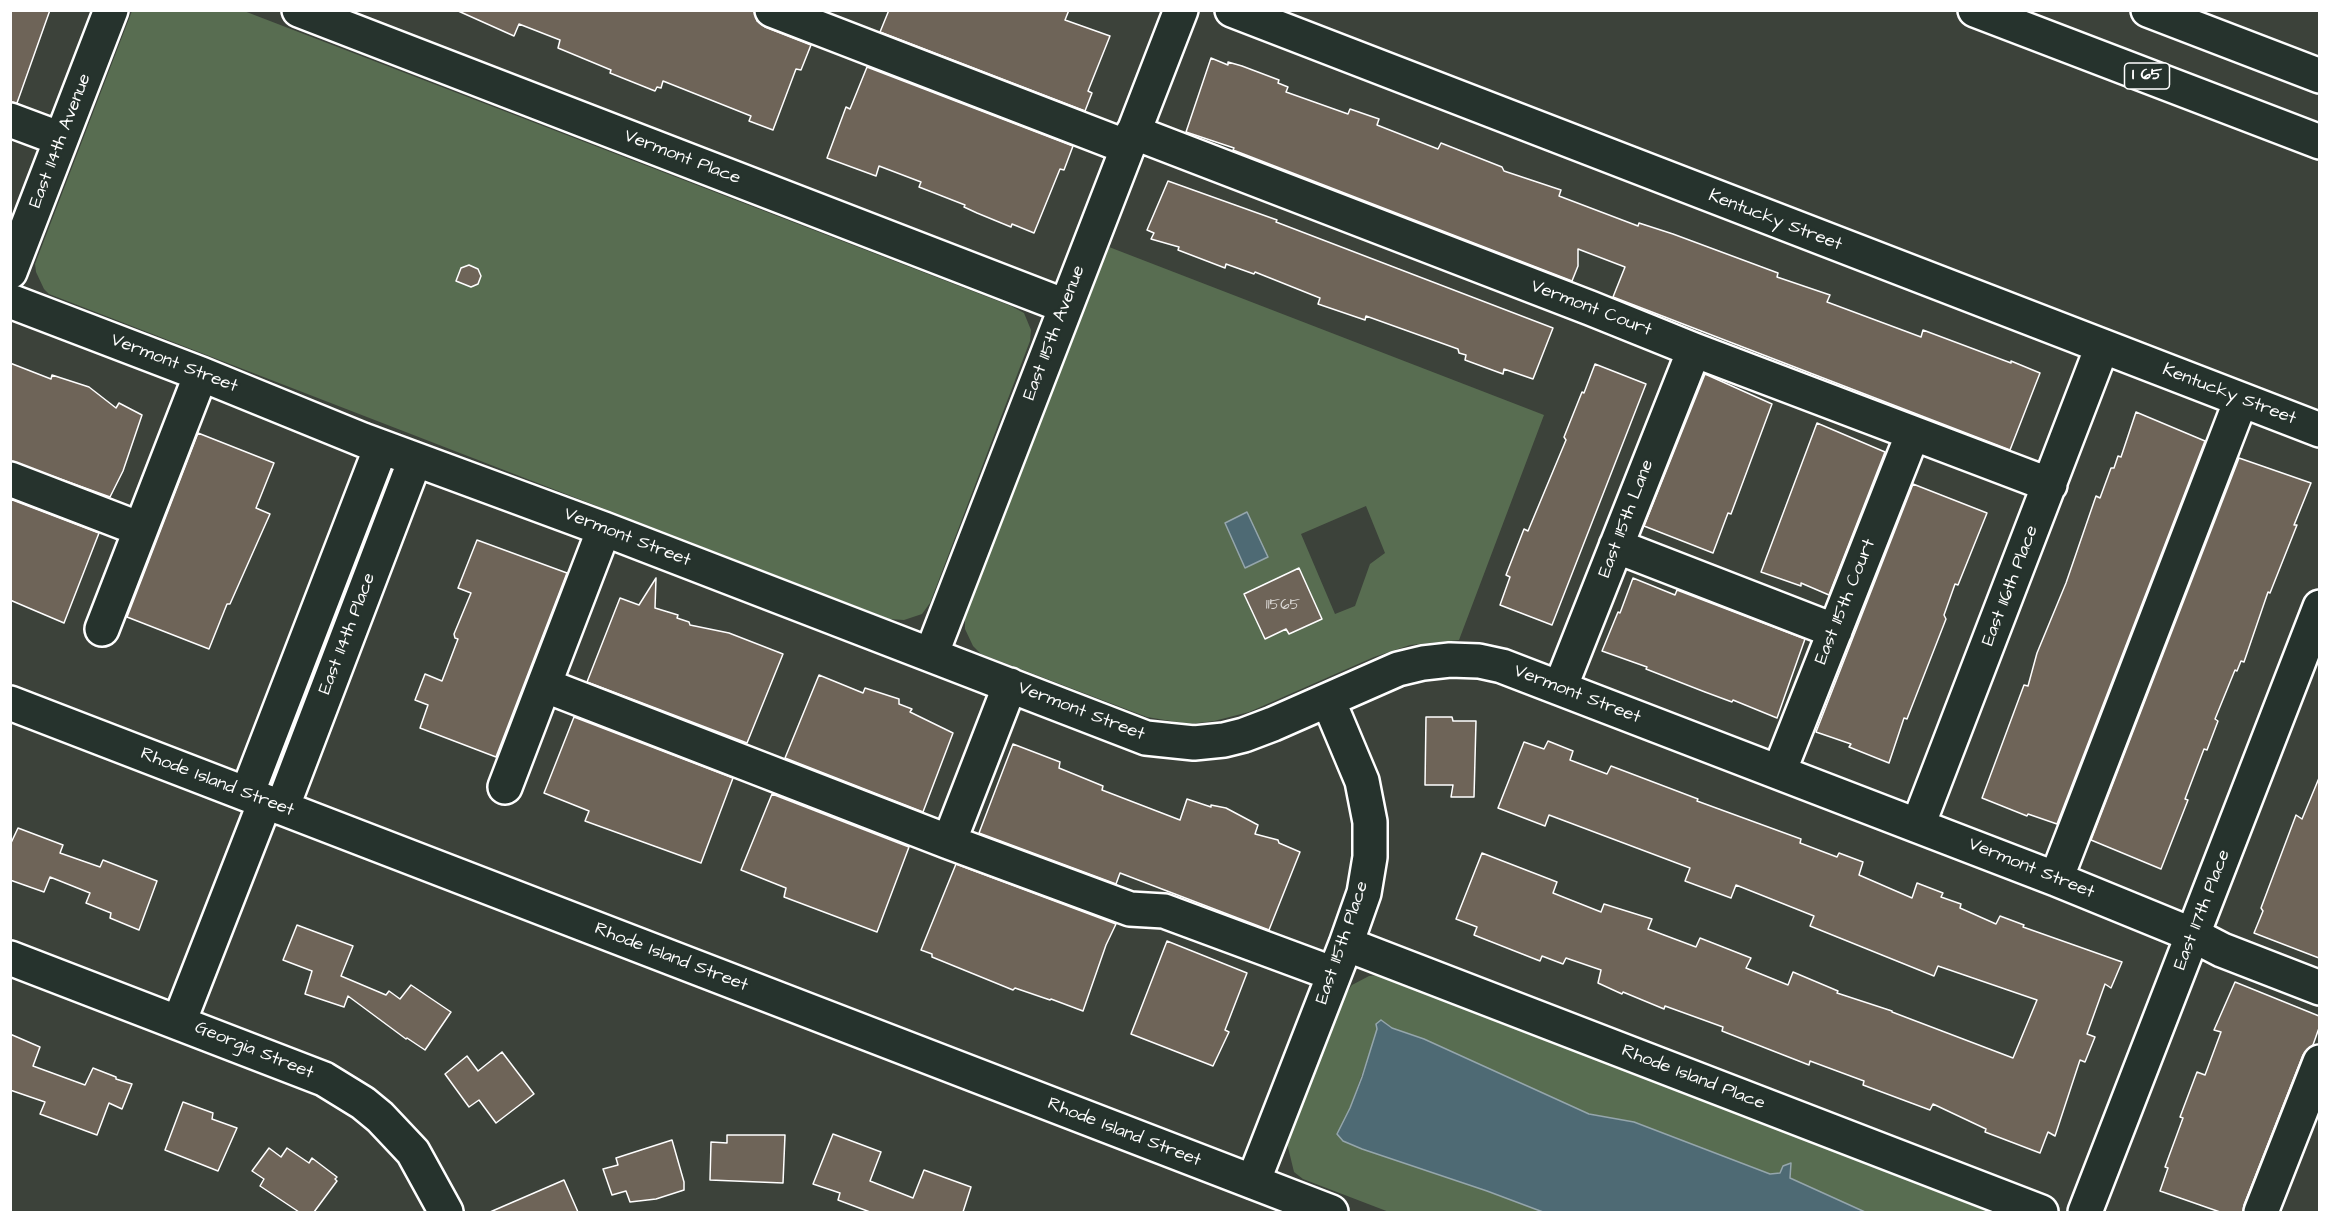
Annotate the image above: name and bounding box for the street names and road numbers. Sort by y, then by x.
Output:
road number: I 65 [2124,63,2170,89]
street label: East 114th Avenue [25,71,97,211]
street label: Vermont Place [621,126,743,190]
street label: Kentucky Street [1705,186,1845,256]
street label: East 115th Avenue [1019,263,1091,403]
street label: Vermont Court [1527,276,1655,342]
street label: Vermont Street [108,330,240,398]
street label: Kentucky Street [2159,360,2299,430]
street label: East 115th Lane [1595,457,1659,581]
street label: Vermont Street [561,504,693,572]
street label: East 116th Place [1978,523,2044,649]
street label: East 115th Court [1811,536,1881,668]
street label: East 114th Place [315,570,381,698]
street label: Vermont Street [1511,661,1643,729]
street label: Vermont Street [1015,678,1147,746]
street label: Rhode Island Street [137,744,297,822]
street label: Vermont Street [1965,834,2097,904]
street label: East 117th Place [2170,847,2236,973]
street label: East 115th Place [1312,879,1374,1007]
street label: Rhode Island Street [591,919,751,997]
street label: Georgia Street [191,1017,317,1085]
street label: Rhode Island Place [1618,1041,1768,1115]
street label: Rhode Island Street [1044,1094,1204,1172]

